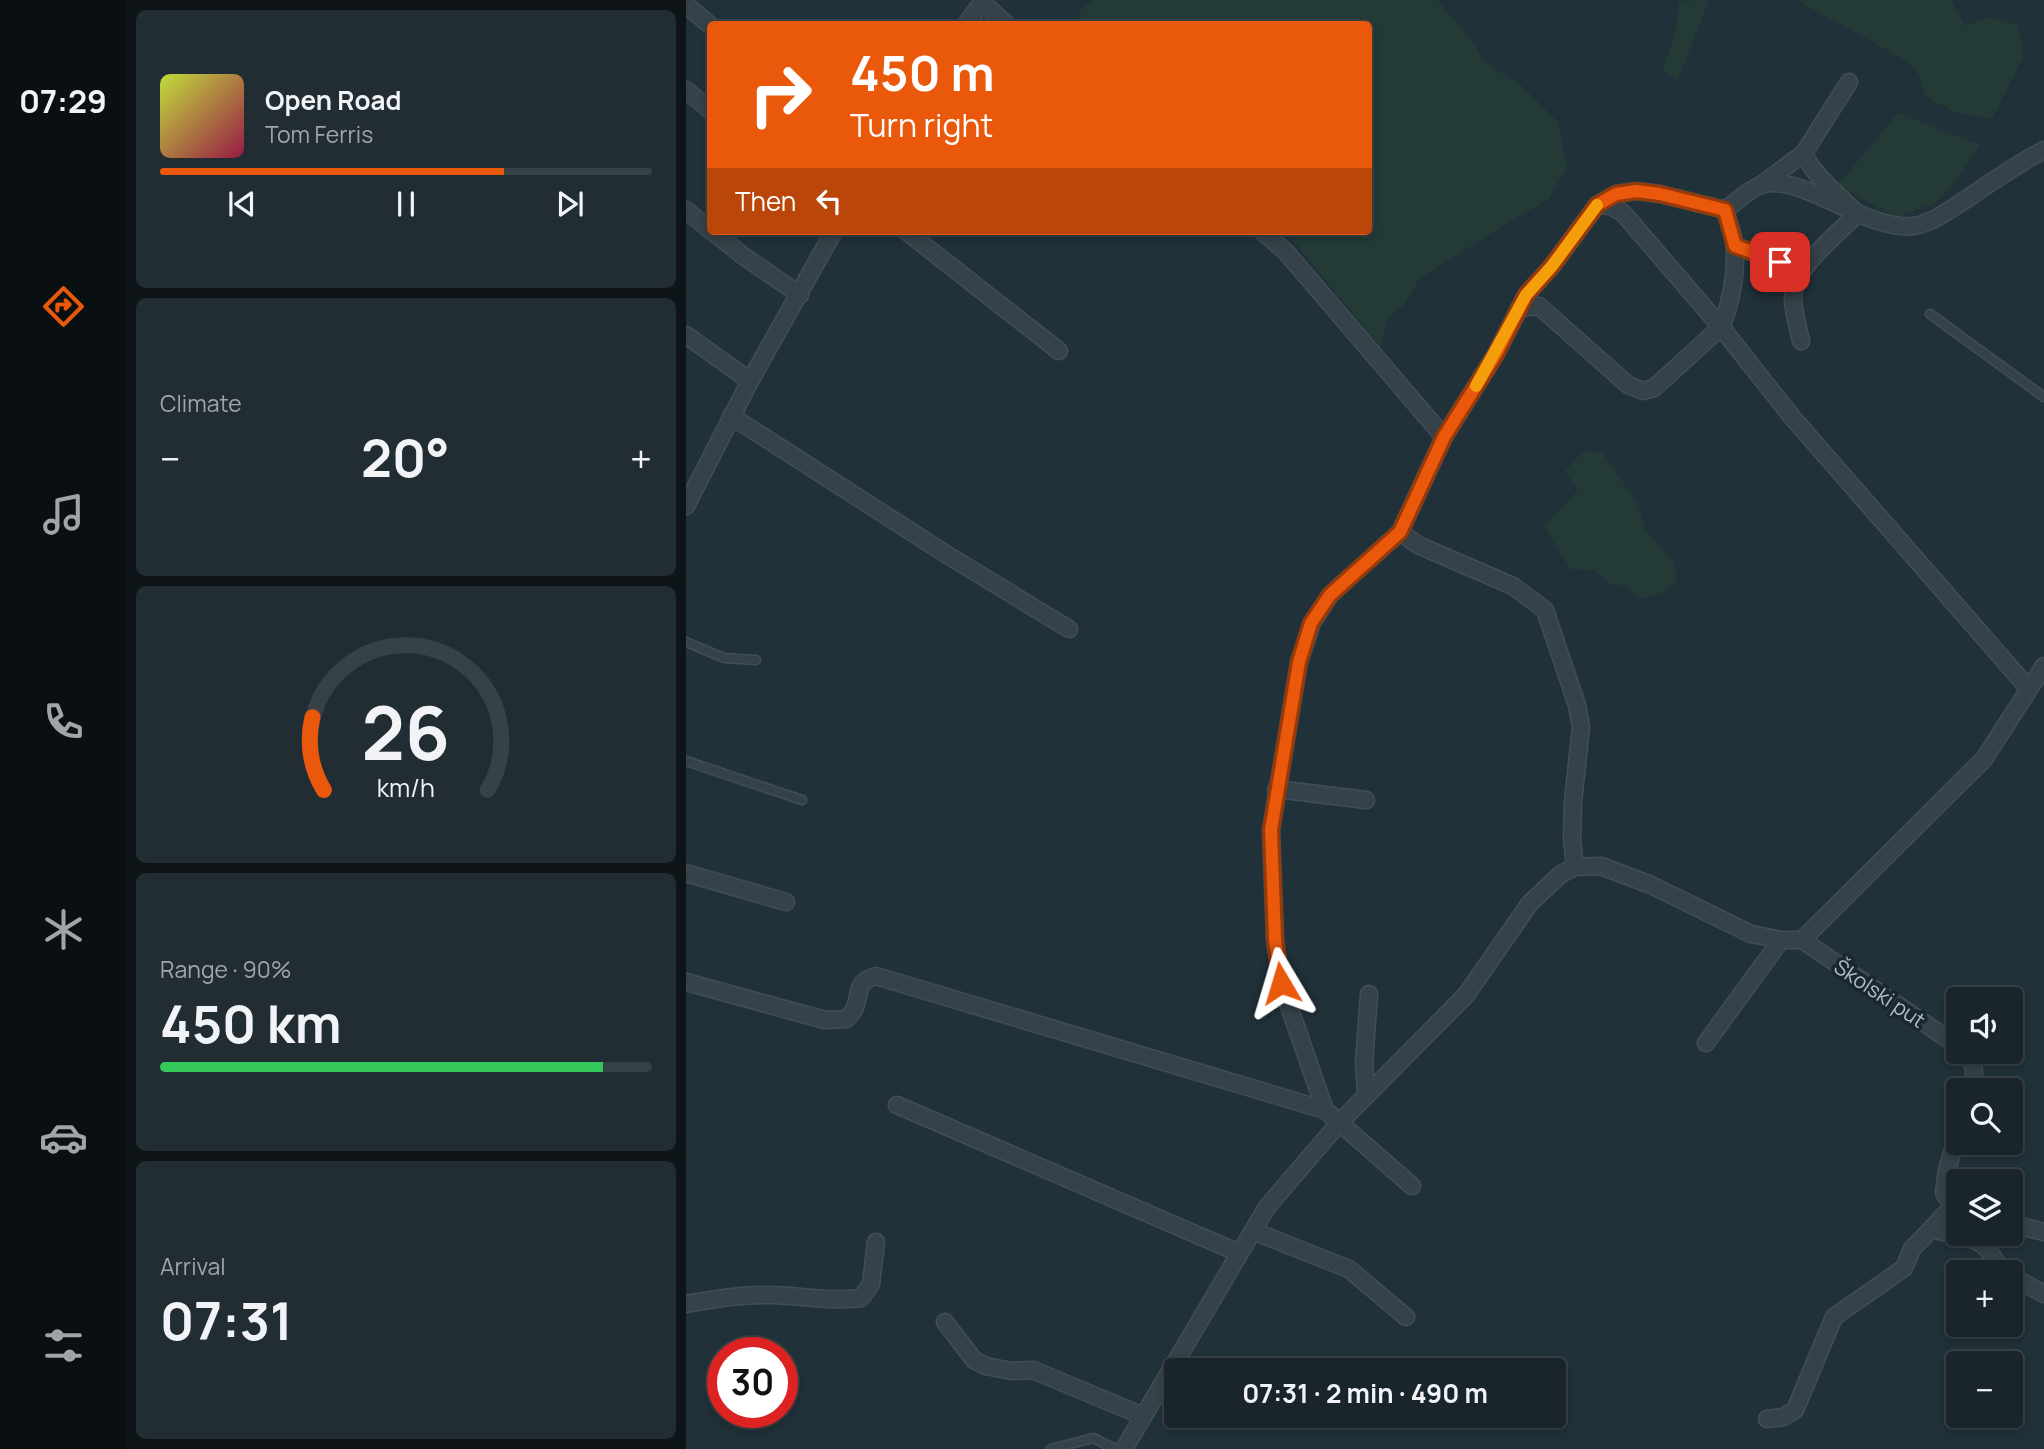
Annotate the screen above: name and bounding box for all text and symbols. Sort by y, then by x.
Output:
text: 450 m [850,39,995,106]
icon: right [735,49,826,140]
text: 07:29 [19,79,107,123]
text: Open Road [265,82,401,118]
text: Turn right [850,103,993,147]
text: Tom Ferris [265,118,373,150]
icon: left [810,182,848,220]
text: Then [735,183,796,219]
icon: previous [223,185,261,223]
icon: pause [387,185,425,223]
icon: next [551,185,589,223]
pin [1750,232,1810,292]
icon: arrive [1761,243,1799,281]
icon: directions [39,282,88,331]
text: Climate [160,387,242,419]
text: 20° [361,422,450,493]
text: − [160,432,181,484]
text: + [630,432,652,484]
icon: music [39,490,88,539]
text: 26 [362,683,450,783]
icon: phone [39,697,88,746]
text: km/h [377,770,435,805]
icon: climate [39,905,88,954]
position arrow [1244,946,1318,1020]
street label: Školski put [1829,952,1931,1034]
text: Range · 90% [160,953,291,985]
map controls [1946,987,2023,1428]
button: sound [1946,987,2023,1064]
text: 450 km [160,988,341,1059]
button: search [1946,1078,2023,1155]
icon: car [39,1113,88,1162]
button: layers [1946,1169,2023,1246]
text: Arrival [160,1250,226,1282]
button: + [1946,1260,2023,1337]
text: 07:31 [160,1285,293,1356]
icon: filters [39,1321,88,1370]
speed limit sign: 30 [707,1337,798,1428]
button: − [1946,1351,2023,1428]
text: 07:31 · 2 min · 490 m [1242,1375,1488,1411]

